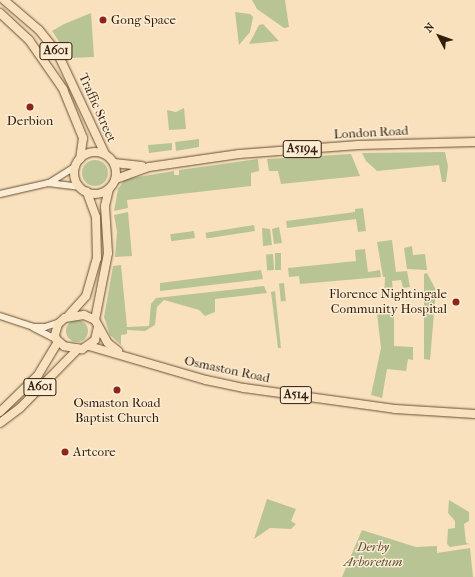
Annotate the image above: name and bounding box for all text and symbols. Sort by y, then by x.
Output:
place label: Gong Space [111,12,176,28]
marker: Gong Space [98,15,108,25]
north arrow [419,16,459,56]
text: N [422,20,437,35]
road number: A601 [39,41,73,61]
street label: Traffic Street [75,71,119,145]
marker: Derbion [25,102,35,112]
place label: Derbion [7,113,53,129]
street label: London Road [333,123,409,143]
road number: A5194 [282,139,322,159]
place label: Florence Nightingale Community Hospital [329,287,447,318]
marker: Florence Nightingale Community Hospital [450,296,462,308]
street label: Osmaston Road [183,353,271,387]
road number: A601 [23,377,57,397]
marker: Osmaston Road Baptist Church [112,385,122,395]
road number: A514 [279,385,313,405]
place label: Osmaston Road Baptist Church [73,396,161,427]
place label: Artcore [73,444,116,460]
marker: Artcore [60,447,70,457]
park label: Derby Arboretum [344,540,402,571]

